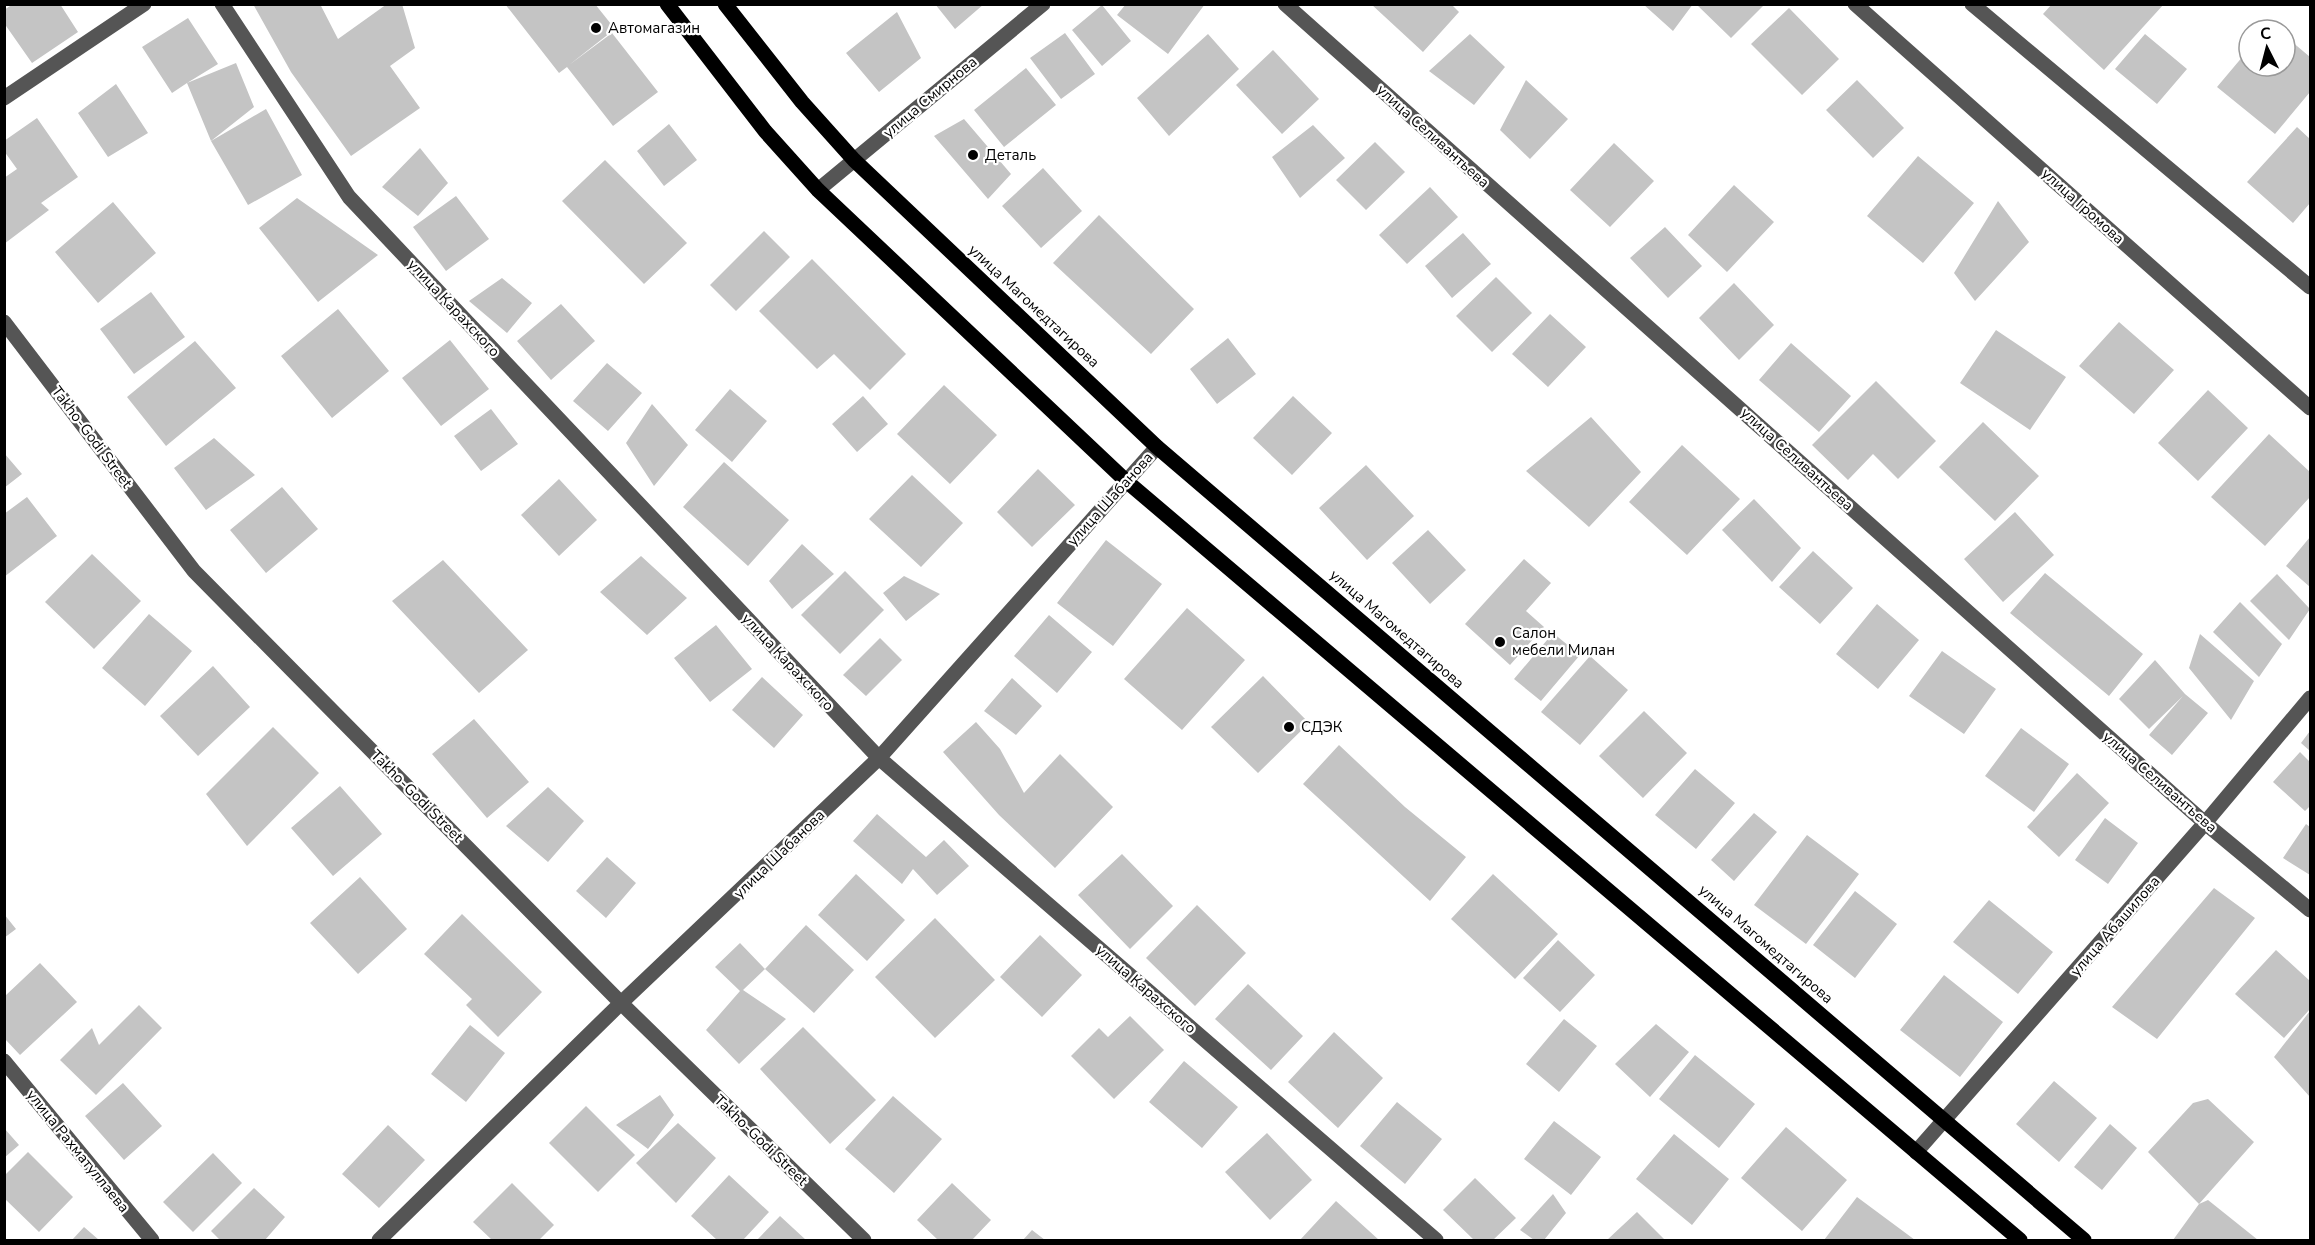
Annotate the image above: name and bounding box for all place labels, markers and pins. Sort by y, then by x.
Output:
place label: Автомагазин [608,18,700,38]
marker: Автомагазин [589,21,603,35]
place label: Деталь [985,145,1036,165]
marker: Деталь [966,148,980,162]
place label: Салон мебели Милан [1512,623,1615,660]
marker: Салон мебели Милан [1493,635,1507,649]
place label: СДЭК [1301,717,1343,737]
marker: СДЭК [1282,720,1296,734]

